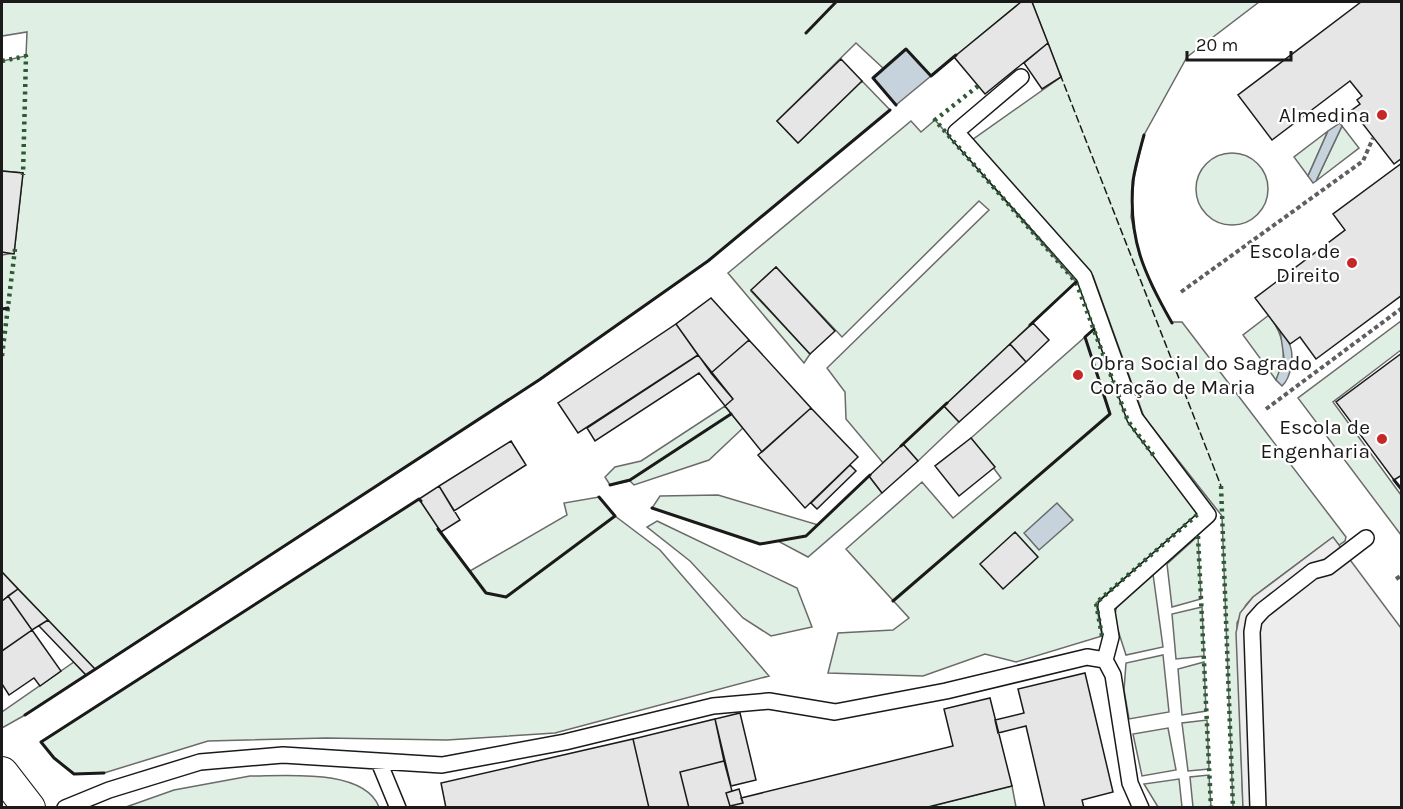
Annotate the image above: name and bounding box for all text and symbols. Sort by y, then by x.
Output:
scale bar [1187,24,1290,62]
text: 20 m [1196,34,1238,56]
place label: Almedina [1279,103,1370,127]
marker: Almedina [1375,108,1389,122]
place label: Escola de Direito [1249,239,1340,287]
marker: Escola de Direito [1345,256,1359,270]
place label: Obra Social do Sagrado Coração de Maria [1090,351,1312,399]
marker: Obra Social do Sagrado Coração de Maria [1071,368,1085,382]
place label: Escola de Engenharia [1261,415,1370,463]
marker: Escola de Engenharia [1375,432,1389,446]

